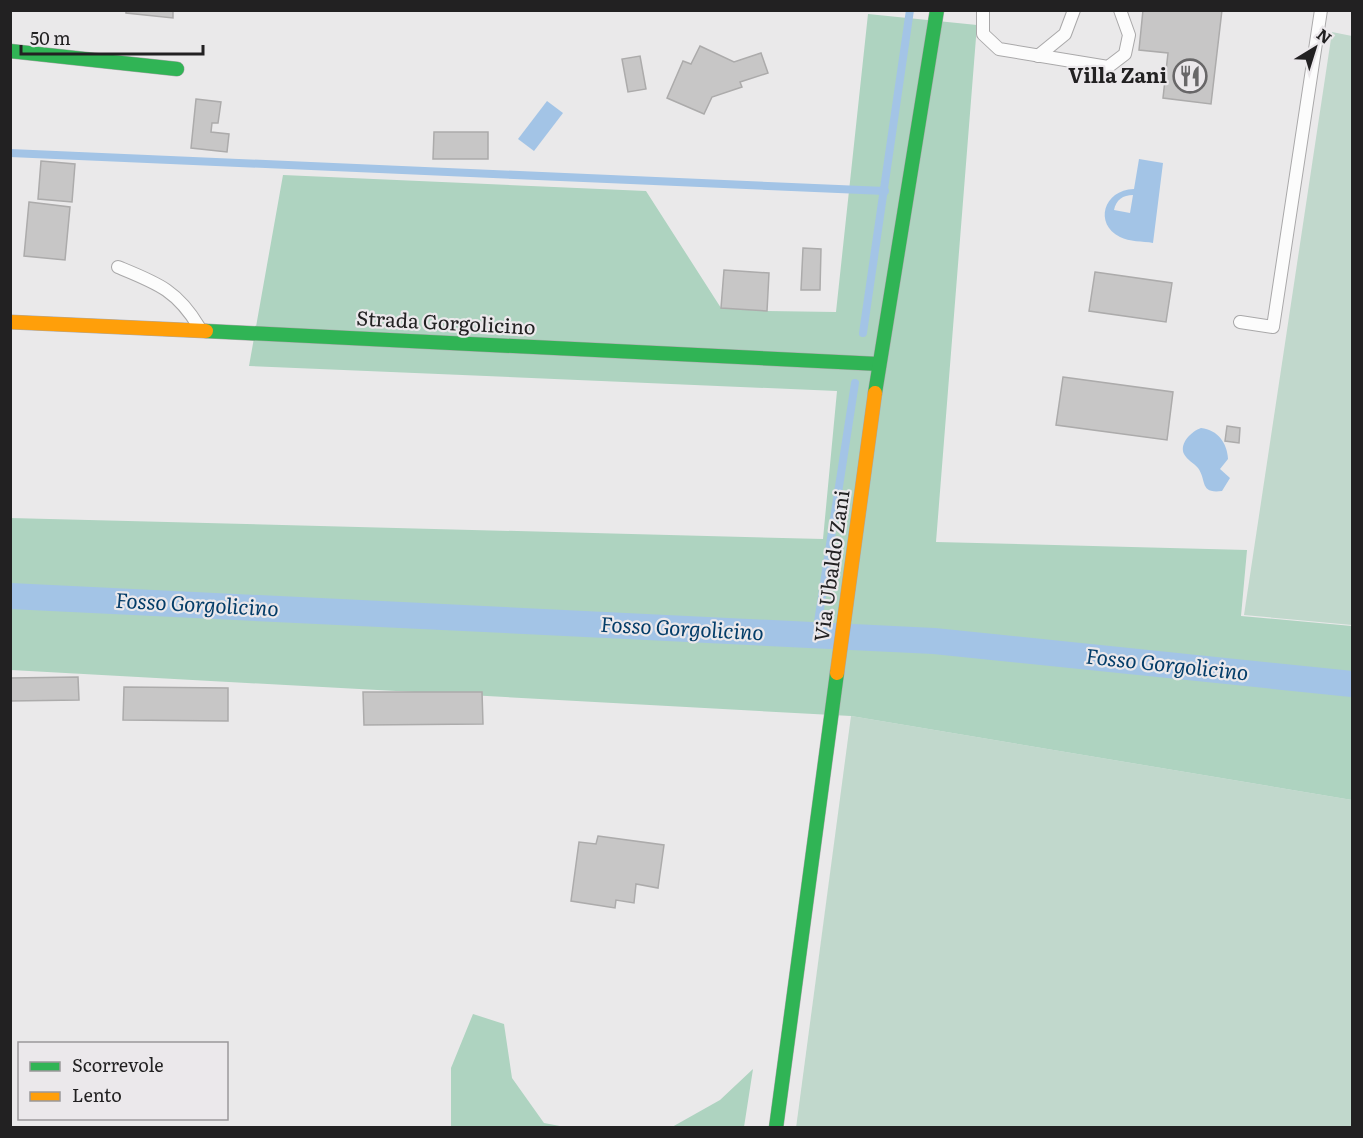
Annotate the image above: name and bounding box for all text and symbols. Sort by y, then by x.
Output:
scale bar [21,18,202,56]
north arrow [1285,18,1345,78]
text: N [1312,22,1338,49]
text: 50 m [30,24,71,51]
restaurant icon: Villa Zani [1172,58,1208,94]
place label: Villa Zani [1068,59,1167,89]
street label: Strada Gorgolicino [356,301,537,341]
street label: Via Ubaldo Zani [805,488,856,644]
water label: Fosso Gorgolicino [115,583,280,622]
water label: Fosso Gorgolicino [600,607,765,646]
water label: Fosso Gorgolicino [1084,639,1250,686]
legend [18,1042,228,1120]
text: Scorrevole [72,1051,164,1078]
text: Lento [72,1081,122,1108]

